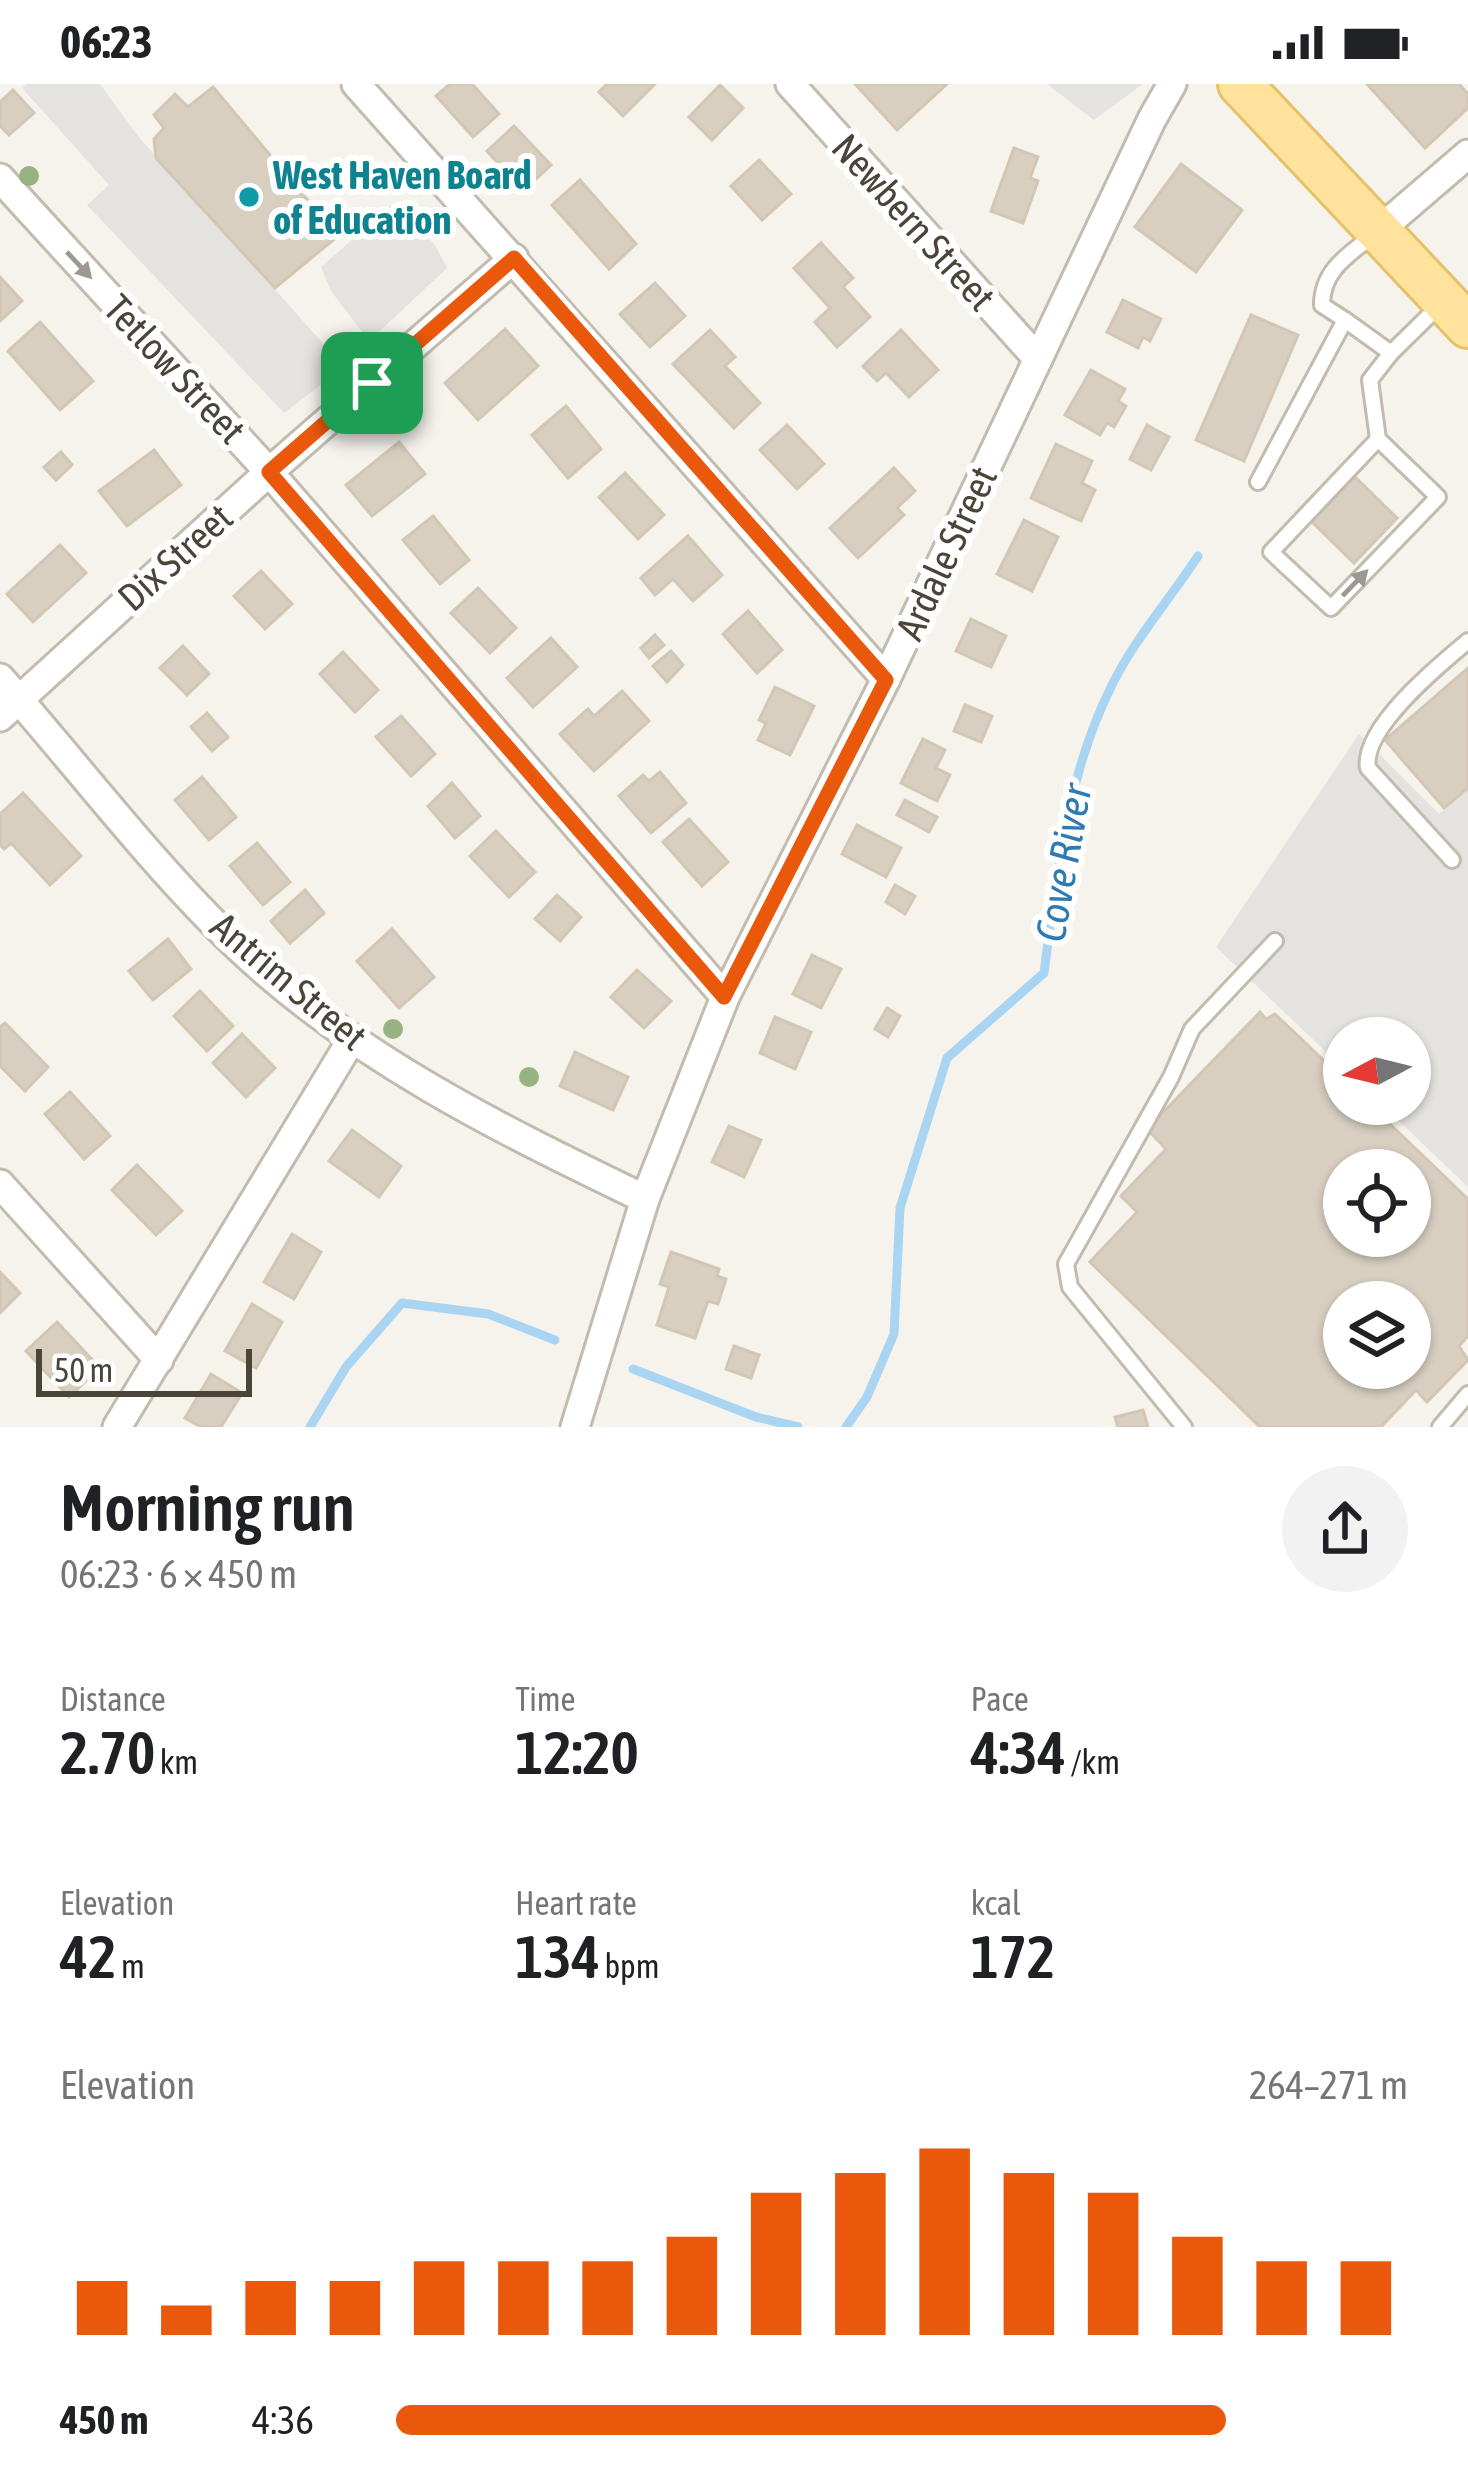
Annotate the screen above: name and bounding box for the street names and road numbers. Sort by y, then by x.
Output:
street label: Newbern Street [824,125,1004,319]
street label: Tetlow Street [96,286,254,452]
street label: Ardale Street [887,460,1005,646]
street label: Dix Street [109,495,241,619]
street label: Antrim Street [203,903,375,1059]

